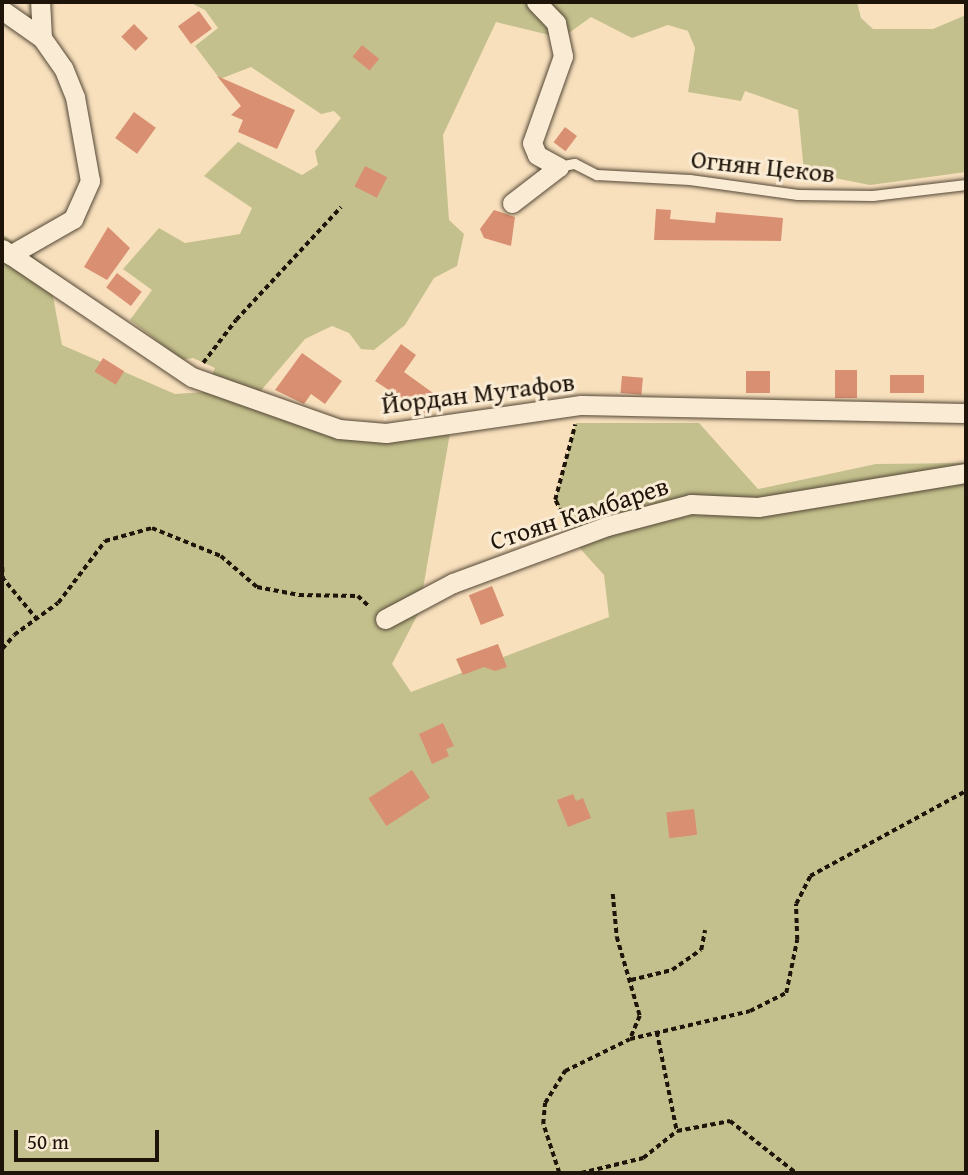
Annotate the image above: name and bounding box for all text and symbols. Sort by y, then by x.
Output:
street label: Огнян Цеков [690,143,836,189]
street label: Йордан Мутафов [380,366,576,420]
street label: Стоян Камбарев [486,470,672,556]
scale bar [18,1116,163,1160]
text: 50 m [27,1126,69,1157]

